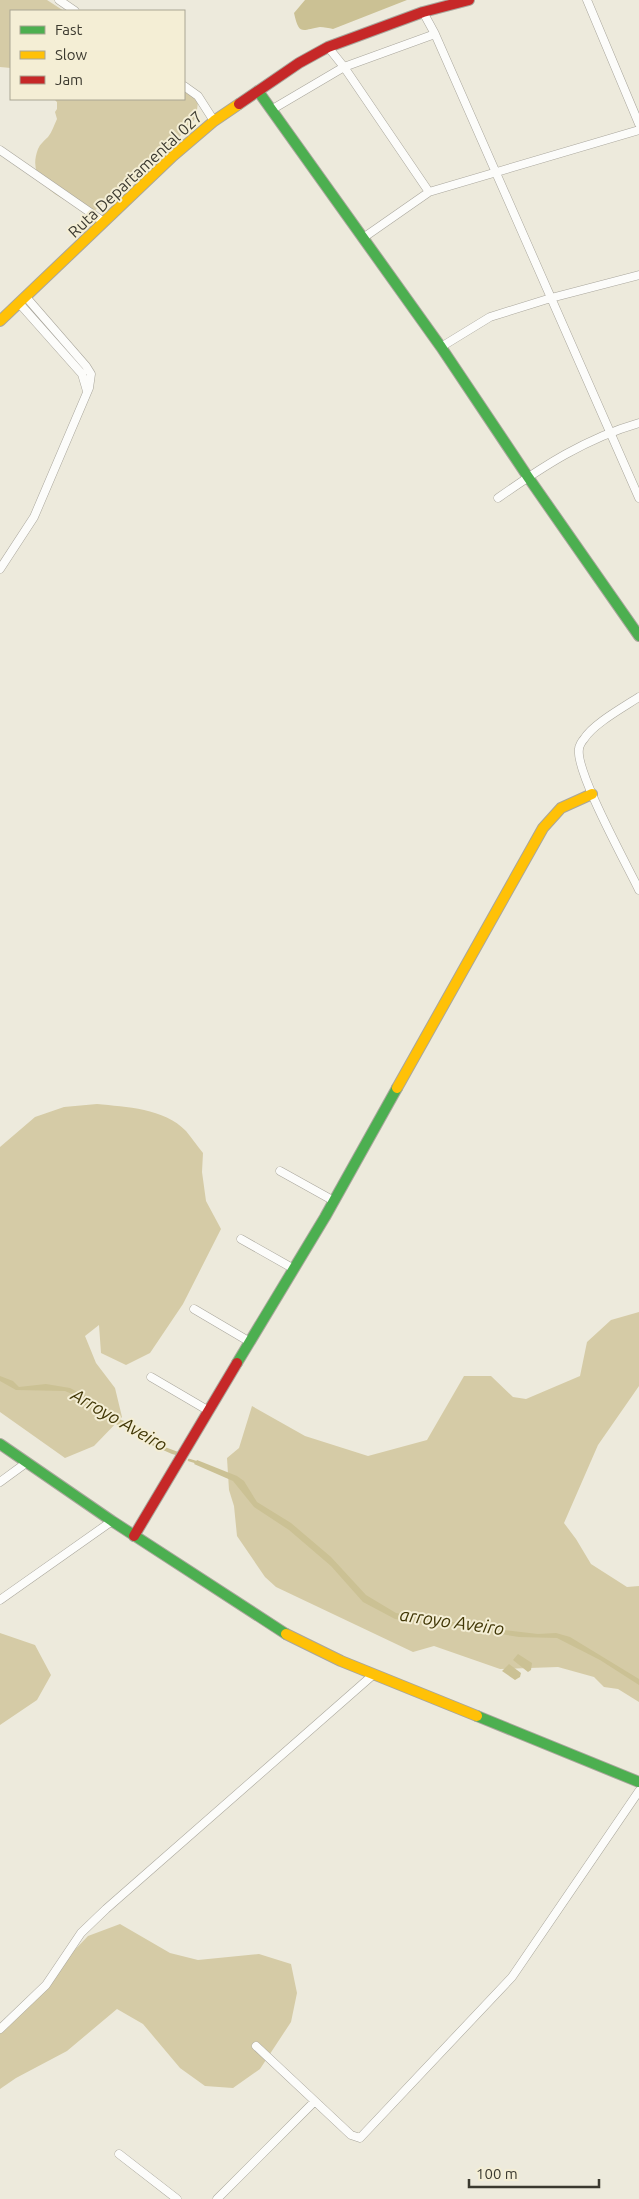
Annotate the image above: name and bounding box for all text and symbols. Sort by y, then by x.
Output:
legend [10,10,185,100]
text: Fast [55,21,83,38]
text: Slow [55,46,88,63]
text: Jam [55,71,83,88]
street label: Ruta Departamental 027 [64,107,206,241]
water label: Arroyo Aveiro [67,1383,171,1455]
water label: arroyo Aveiro [399,1604,506,1638]
scale bar [469,2156,599,2188]
text: 100 m [476,2165,518,2182]

